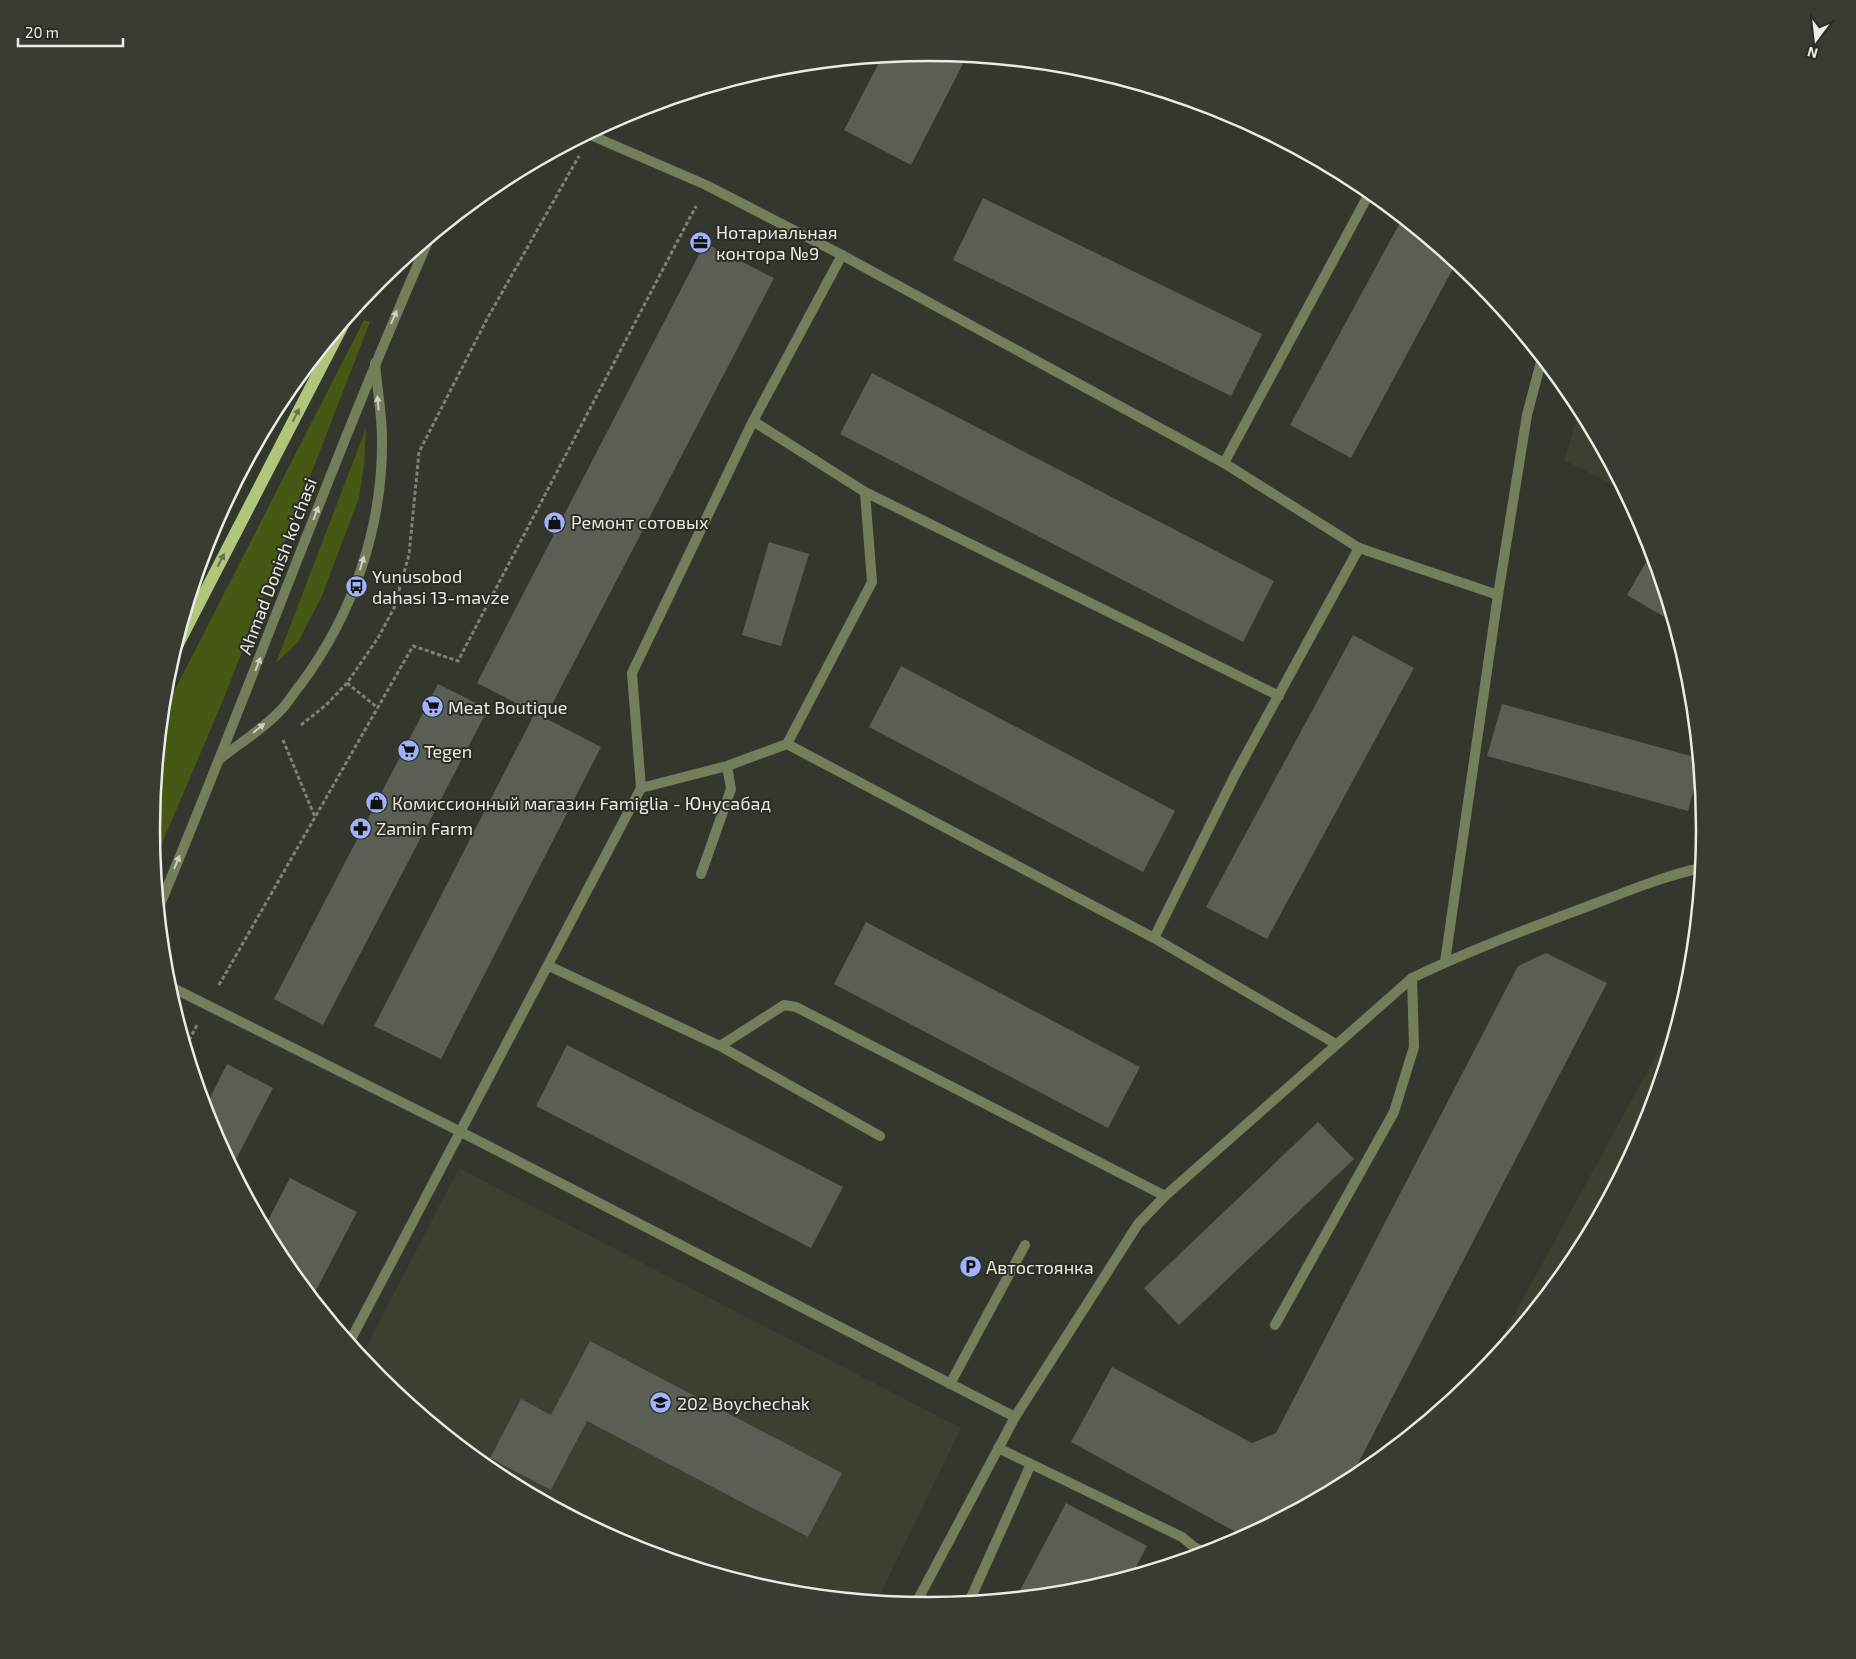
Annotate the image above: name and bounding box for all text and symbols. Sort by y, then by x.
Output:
scale bar [18,15,122,47]
north arrow [1791,15,1841,65]
text: 20 m [25,23,59,41]
text: N [1805,44,1820,63]
place label: Нотариальная контора №9 [716,221,838,264]
office icon: Нотариальная контора №9 [688,230,712,254]
one-way arrow [391,310,399,324]
one-way arrow [374,395,382,411]
one-way arrow [292,408,300,423]
street label: Ahmad Donish ko'chasi [233,475,321,657]
one-way arrow [313,505,320,520]
shop icon: Ремонт сотовых [543,510,567,534]
place label: Ремонт сотовых [571,511,709,533]
one-way arrow [217,552,225,567]
one-way arrow [359,556,367,571]
place label: Yunusobod dahasi 13-mavze [372,565,509,608]
bus stop icon: Yunusobod dahasi 13-mavze [344,574,368,598]
one-way arrow [254,657,262,671]
supermarket icon: Meat Boutique [420,695,444,719]
place label: Meat Boutique [448,696,567,718]
one-way arrow [252,723,266,733]
supermarket icon: Tegen [396,739,420,763]
place label: Tegen [424,740,472,762]
shop icon: Комиссионный магазин Famiglia - Юнусабад [364,791,388,815]
place label: Комиссионный магазин Famiglia - Юнусабад [392,792,771,814]
pharmacy icon: Zamin Farm [348,816,372,840]
place label: Zamin Farm [376,817,473,839]
one-way arrow [174,855,182,869]
parking icon: Автостоянка [958,1255,982,1279]
place label: Автостоянка [986,1256,1094,1278]
school or university icon: 202 Boychechak [649,1391,673,1415]
place label: 202 Boychechak [677,1392,810,1414]

